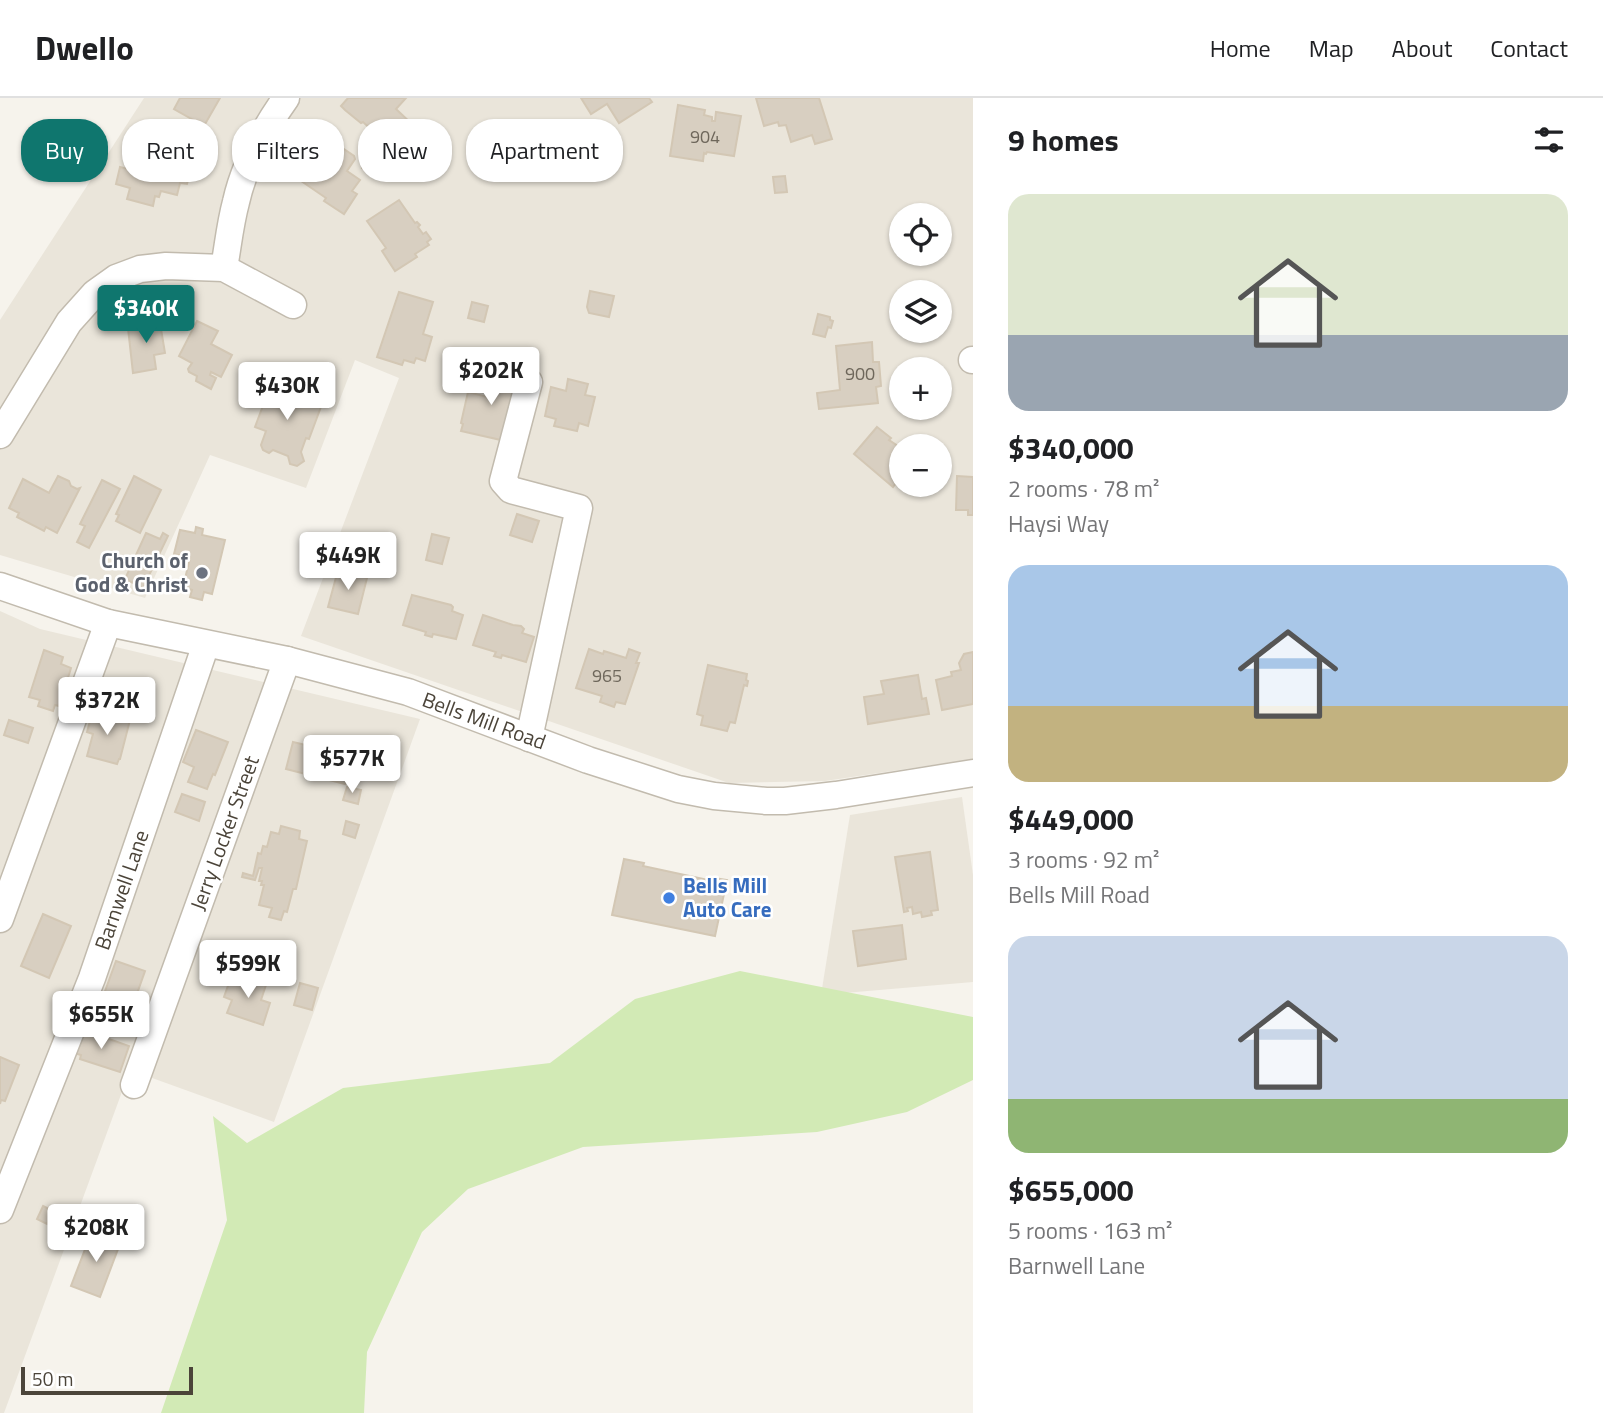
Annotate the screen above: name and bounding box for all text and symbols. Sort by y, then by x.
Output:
text: Dwello [35,23,134,73]
text: Home [1210,30,1271,66]
text: Map [1309,30,1354,66]
text: About [1392,30,1452,66]
text: Contact [1490,30,1568,66]
text: 9 homes [1008,117,1119,163]
chip: Buy [21,119,108,182]
chip: Rent [122,119,218,182]
chip: Filters [232,119,344,182]
chip: New [358,119,452,182]
chip: Apartment [466,119,623,182]
icon: filters [1530,121,1568,159]
house number: 904 [690,123,720,150]
map controls [889,203,952,497]
button: locate [889,203,952,266]
icon: home [1225,240,1351,366]
button: layers [889,280,952,343]
pin: $340K [97,286,195,345]
text: $340K [113,290,179,325]
pin: $202K [442,348,540,407]
text: $202K [458,352,524,387]
button: + [889,357,952,420]
house number: 900 [845,360,875,387]
pin: $430K [238,362,336,422]
text: $430K [254,367,320,402]
text: $340,000 [1008,425,1134,471]
button: − [889,434,952,497]
text: 2 rooms · 78 m² [1008,471,1159,506]
text: Haysi Way [1008,506,1109,541]
pin: $449K [299,532,397,592]
text: $449K [315,537,381,572]
place label: Church of God & Christ [75,544,188,600]
marker: Church of God & Christ [194,565,210,581]
icon: home [1225,611,1351,737]
house number: 965 [592,662,622,689]
pin: $372K [58,678,156,737]
text: $372K [74,682,140,717]
street label: Bells Mill Road [418,683,551,757]
pin: $577K [303,736,401,795]
text: $577K [319,740,385,775]
street label: Jerry Locker Street [181,750,267,914]
text: $449,000 [1008,796,1134,842]
street label: Barnwell Lane [86,825,157,954]
text: 3 rooms · 92 m² [1008,842,1159,877]
place label: Bells Mill Auto Care [683,869,771,925]
text: Bells Mill Road [1008,877,1150,912]
marker: Bells Mill Auto Care [661,890,677,906]
pin: $599K [199,940,297,1000]
text: $599K [215,945,281,980]
icon: home [1225,982,1351,1108]
pin: $655K [52,992,150,1051]
text: $655K [68,996,134,1031]
text: $655,000 [1008,1167,1134,1213]
pin: $208K [47,1204,145,1264]
text: $208K [63,1209,129,1244]
text: 5 rooms · 163 m² [1008,1213,1172,1248]
text: Barnwell Lane [1008,1248,1145,1283]
scale bar [21,1364,192,1396]
text: 50 m [32,1364,73,1393]

